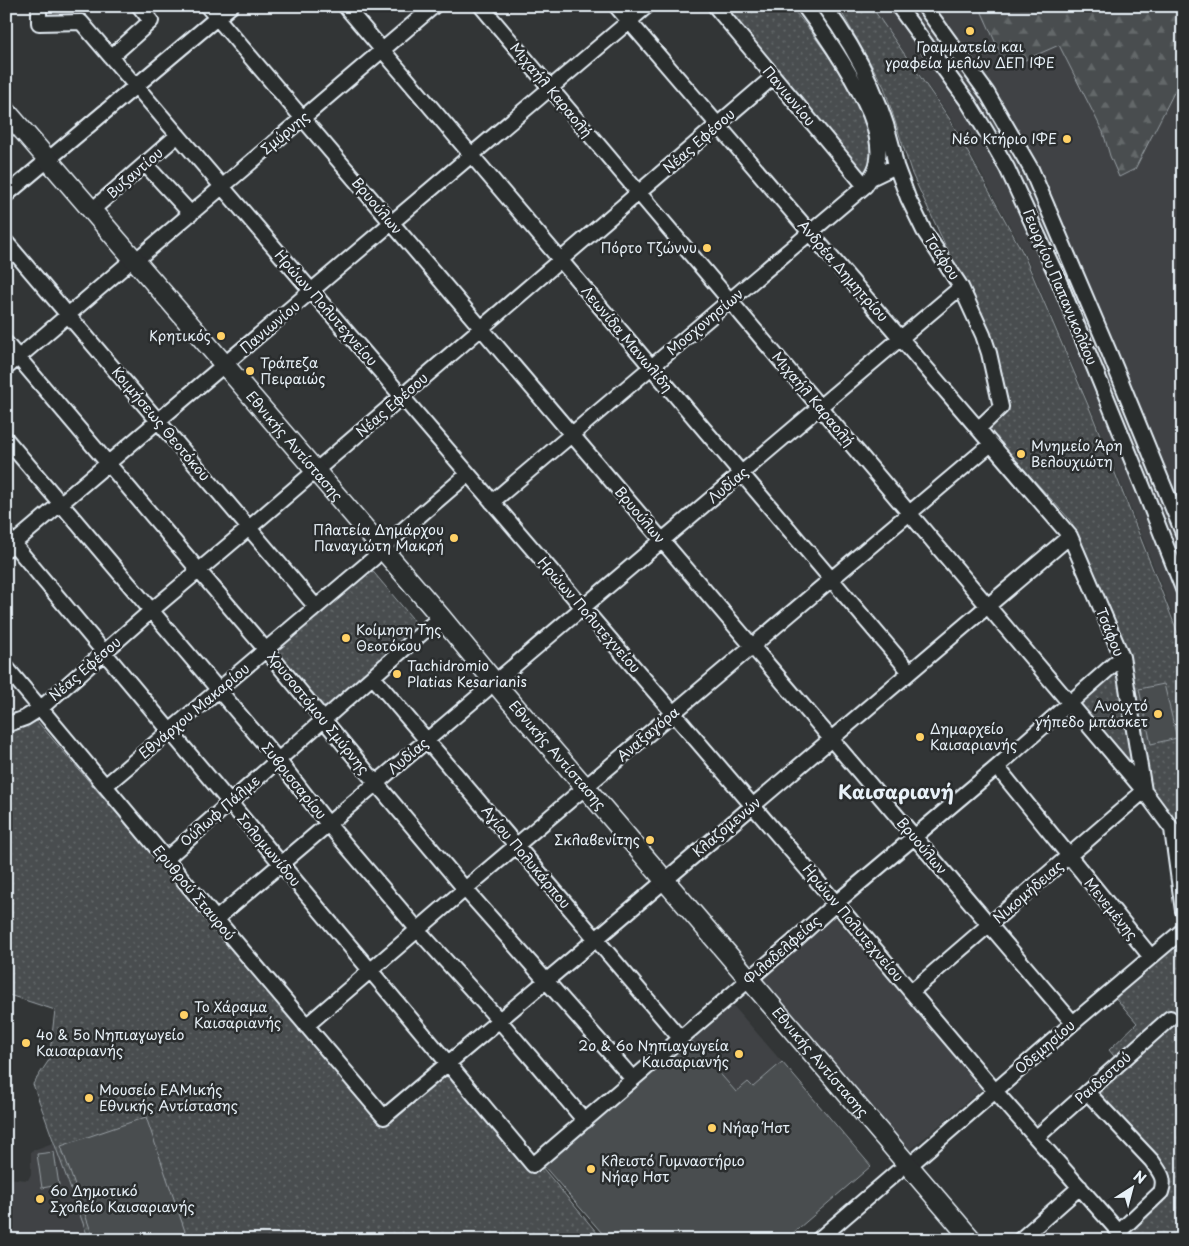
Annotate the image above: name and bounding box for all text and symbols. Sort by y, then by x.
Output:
marker: Γραμματεία και γραφεία μελών ΔΕΠ ΙΦΕ [964,25,976,37]
place label: Γραμματεία και γραφεία μελών ΔΕΠ ΙΦΕ [885,36,1055,73]
street label: Μιχαήλ Καραολή [505,38,597,142]
street label: Πανιωνίου [758,61,821,130]
street label: Νέας Εφέσου [658,103,739,178]
street label: Σμύρνης [256,106,313,159]
place label: Νέο Κτήριο ΙΦΕ [952,128,1057,149]
marker: Νέο Κτήριο ΙΦΕ [1061,133,1073,145]
street label: Βυζαντίου [102,142,167,203]
street label: Βρυούλων [347,173,408,239]
street label: Γεωργίου Παπανικολάου [1018,206,1103,368]
street label: Ανδρέα Δημητρίου [793,215,894,326]
street label: Τσάφου [920,230,965,284]
place label: Πόρτο Τζώννυ [601,237,697,258]
marker: Πόρτο Τζώννυ [701,242,713,254]
street label: Ηρώων Πολυτεχνείου [270,245,383,370]
street label: Λεωνίδα Μανωλίδη [577,281,678,396]
street label: Μοσχονησίων [662,283,748,360]
street label: Πανιωνίου [235,295,304,358]
place label: Κρητικός [149,325,211,346]
marker: Κρητικός [215,330,227,342]
street label: Μιχαήλ Καραολή [767,347,859,451]
place label: Τράπεζα Πειραιώς [260,352,325,389]
street label: Κοιμήσεως Θεοτόκου [107,362,215,485]
marker: Τράπεζα Πειραιώς [244,365,256,377]
street label: Νέας Εφέσου [351,367,432,442]
street label: Εθνικής Αντίστασης [241,386,348,505]
place label: Μνημείο Άρη Βελουχιώτη [1031,435,1123,472]
marker: Μνημείο Άρη Βελουχιώτη [1015,448,1027,460]
street label: Λυδίας [703,461,753,508]
street label: Βρυούλων [610,482,671,548]
place label: Πλατεία Δημάρχου Παναγιώτη Μακρή [313,519,444,556]
marker: Πλατεία Δημάρχου Παναγιώτη Μακρή [448,532,460,544]
street label: Ηρώων Πολυτεχνείου [533,552,646,677]
street label: Τσάφου [1091,604,1130,659]
place label: Κοίμηση Της Θεοτόκου [356,619,441,656]
street label: Νέας Εφέσου [44,631,125,706]
marker: Κοίμηση Της Θεοτόκου [340,632,352,644]
street label: Χρυσοστόμου Σμύρνης [262,647,374,779]
place label: Tachidromio Platias Kesarianis [407,655,527,692]
street label: Εθνάρχου Μακαρίου [134,658,254,763]
marker: Tachidromio Platias Kesarianis [391,668,403,680]
place label: Ανοιχτό γήπεδο μπάσκετ [1035,695,1148,732]
street label: Εθνικής Αντίστασης [504,696,611,814]
street label: Αναξαγόρα [612,701,683,766]
marker: Ανοιχτό γήπεδο μπάσκετ [1152,708,1164,720]
place label: Δημαρχείο Καισαριανής [930,718,1017,755]
marker: Δημαρχείο Καισαριανής [914,731,926,743]
street label: Λυδίας [383,732,433,779]
street label: Συβρισσαρίου [257,738,332,824]
street label: Ούλωφ Πάλμε [175,770,265,851]
district label: Καισαριανή [838,777,954,805]
street label: Κλαζομενών [688,792,766,862]
street label: Αγίου Πολυκάρπου [477,801,576,913]
street label: Σολομωνίδου [232,809,306,891]
street label: Βρυούλων [892,813,953,879]
place label: Σκλαβενίτης [554,829,640,850]
marker: Σκλαβενίτης [644,834,656,846]
street label: Ερυθρού Σταυρού [148,841,240,945]
street label: Νικομήδειας [988,855,1067,928]
street label: Ηρώων Πολυτεχνείου [798,859,909,986]
street label: Μενεμένης [1080,873,1143,944]
street label: Φιλαδελφείας [738,910,825,989]
place label: Το Χάραμα Καισαριανής [194,996,281,1033]
street label: Εθνικής Αντίστασης [767,1002,874,1122]
marker: Το Χάραμα Καισαριανής [178,1009,190,1021]
street label: Οδεμησίου [1010,1015,1079,1079]
place label: 4o & 5ο Νηπιαγωγείο Καισαριανής [36,1024,185,1061]
place label: 2ο & 6ο Νηπιαγωγεία Καισαριανής [578,1035,729,1072]
marker: 4o & 5ο Νηπιαγωγείο Καισαριανής [20,1037,32,1049]
street label: Ραιδεστού [1070,1047,1135,1109]
marker: 2ο & 6ο Νηπιαγωγεία Καισαριανής [733,1048,745,1060]
place label: Μουσείο ΕΑΜικής Εθνικής Αντίστασης [99,1079,238,1116]
marker: Μουσείο ΕΑΜικής Εθνικής Αντίστασης [83,1092,95,1104]
place label: Νήαρ Ήστ [722,1117,790,1138]
marker: Νήαρ Ήστ [706,1122,718,1134]
place label: Κλειστό Γυμναστήριο Νήαρ Ηστ [601,1150,745,1187]
marker: Κλειστό Γυμναστήριο Νήαρ Ηστ [585,1163,597,1175]
north arrow [1106,1164,1156,1214]
text: N [1129,1165,1151,1189]
place label: 6ο Δημοτικό Σχολείο Καισαριανής [50,1180,195,1217]
marker: 6ο Δημοτικό Σχολείο Καισαριανής [34,1193,46,1205]

